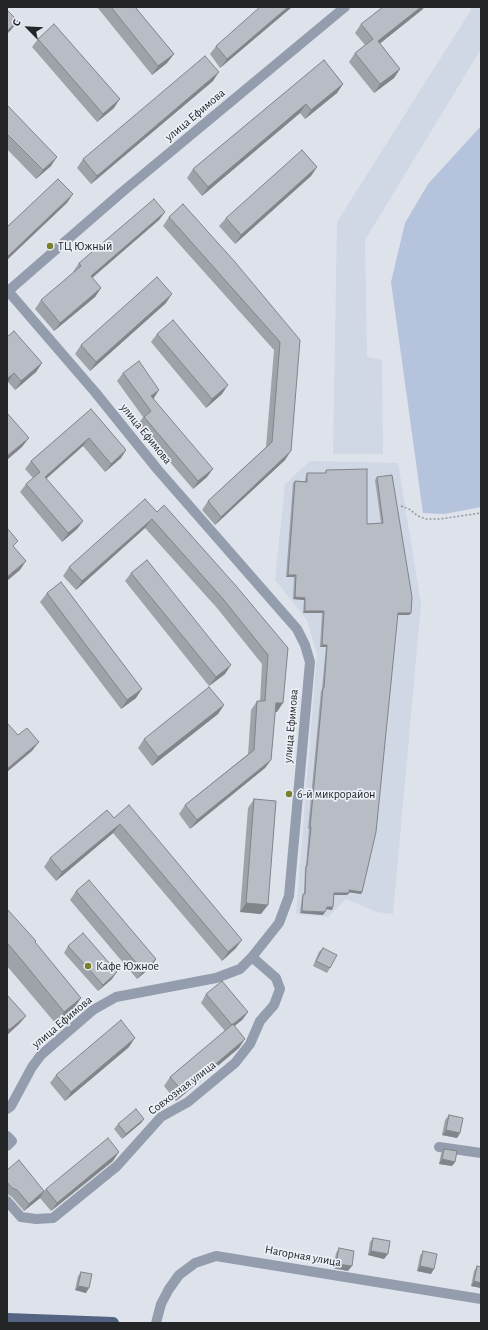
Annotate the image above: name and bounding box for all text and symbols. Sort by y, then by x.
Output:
north arrow [8,8,48,48]
text: С [10,18,23,28]
street label: улица Ефимова [162,86,228,144]
place label: ТЦ Южный [58,239,112,253]
marker: ТЦ Южный [45,241,55,251]
street label: улица Ефимова [117,401,175,467]
street label: улица Ефимова [281,688,301,764]
place label: 6-й микрорайон [297,787,376,801]
marker: 6-й микрорайон [284,789,294,799]
place label: Кафе Южное [96,959,159,973]
marker: Кафе Южное [83,961,93,971]
street label: улица Ефимова [29,993,95,1051]
street label: Совхозная улица [145,1058,219,1118]
street label: Нагорная улица [264,1242,342,1270]

